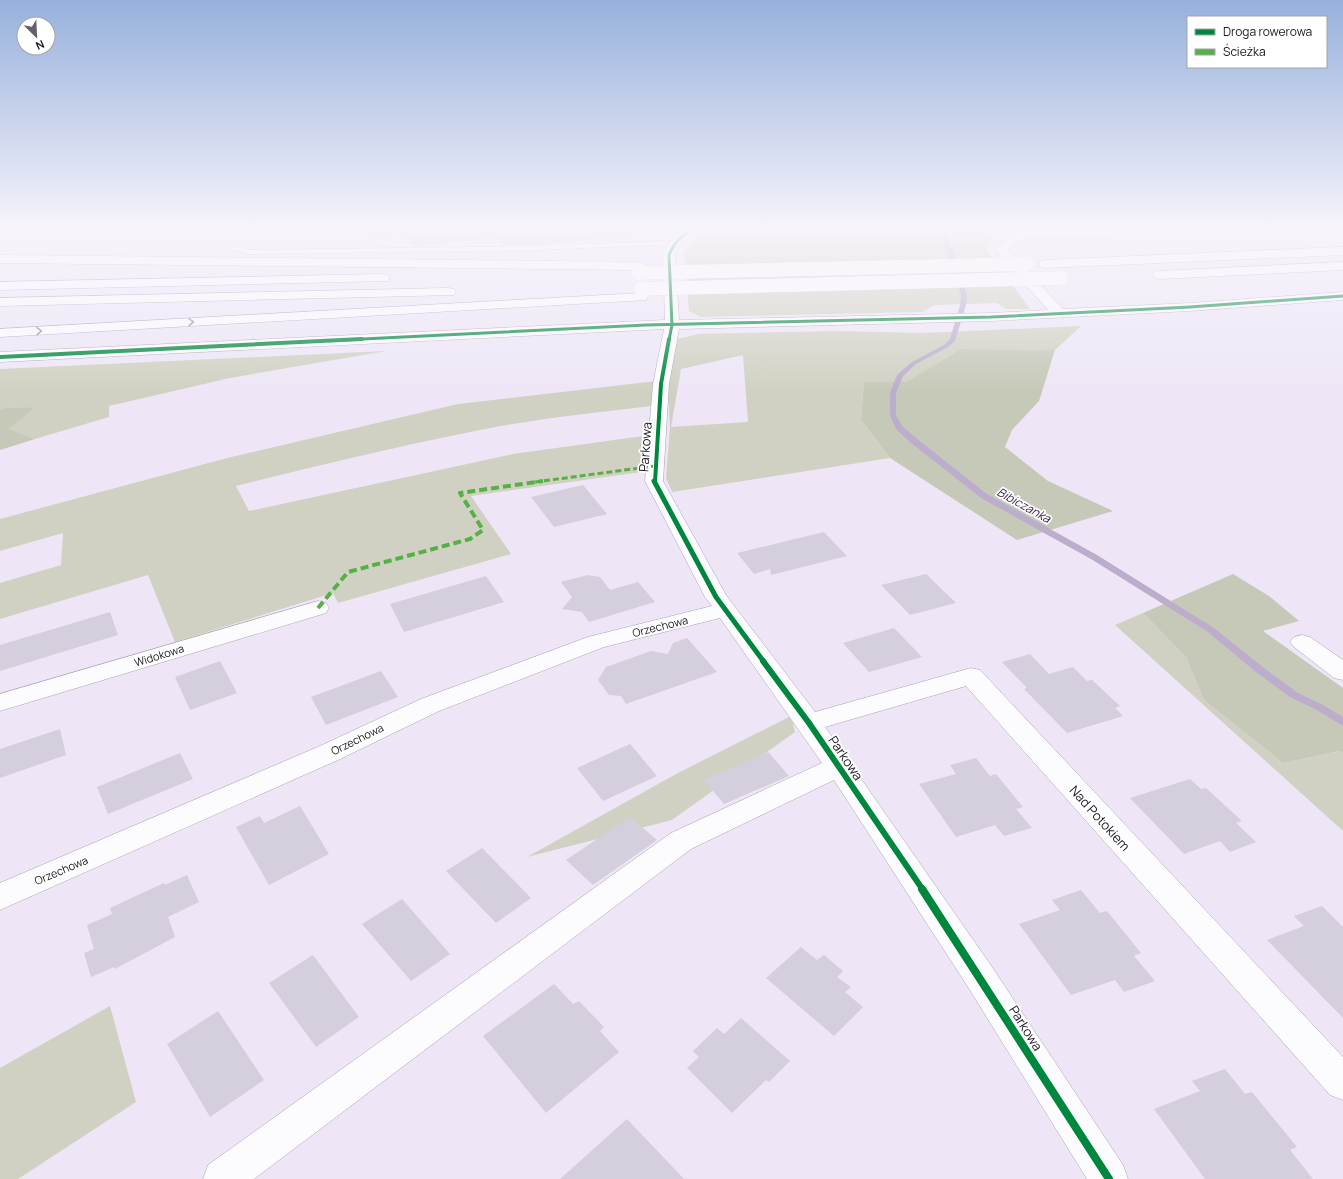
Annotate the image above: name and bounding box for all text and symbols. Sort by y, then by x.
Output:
north arrow [16,16,56,56]
legend [1187,16,1327,68]
text: Droga rowerowa [1223,23,1312,40]
text: N [34,37,47,54]
text: Ścieżka [1223,43,1266,60]
one-way arrow [188,318,194,326]
one-way arrow [36,327,42,336]
street label: Parkowa [634,421,656,473]
water label: Bibiczanka [994,483,1055,527]
street label: Orzechowa [631,612,689,640]
street label: Widokowa [132,640,186,670]
street label: Orzechowa [328,720,386,758]
street label: Parkowa [825,732,867,784]
street label: Nad Potokiem [1066,781,1134,855]
street label: Orzechowa [32,852,90,888]
street label: Parkowa [1005,1002,1047,1054]

